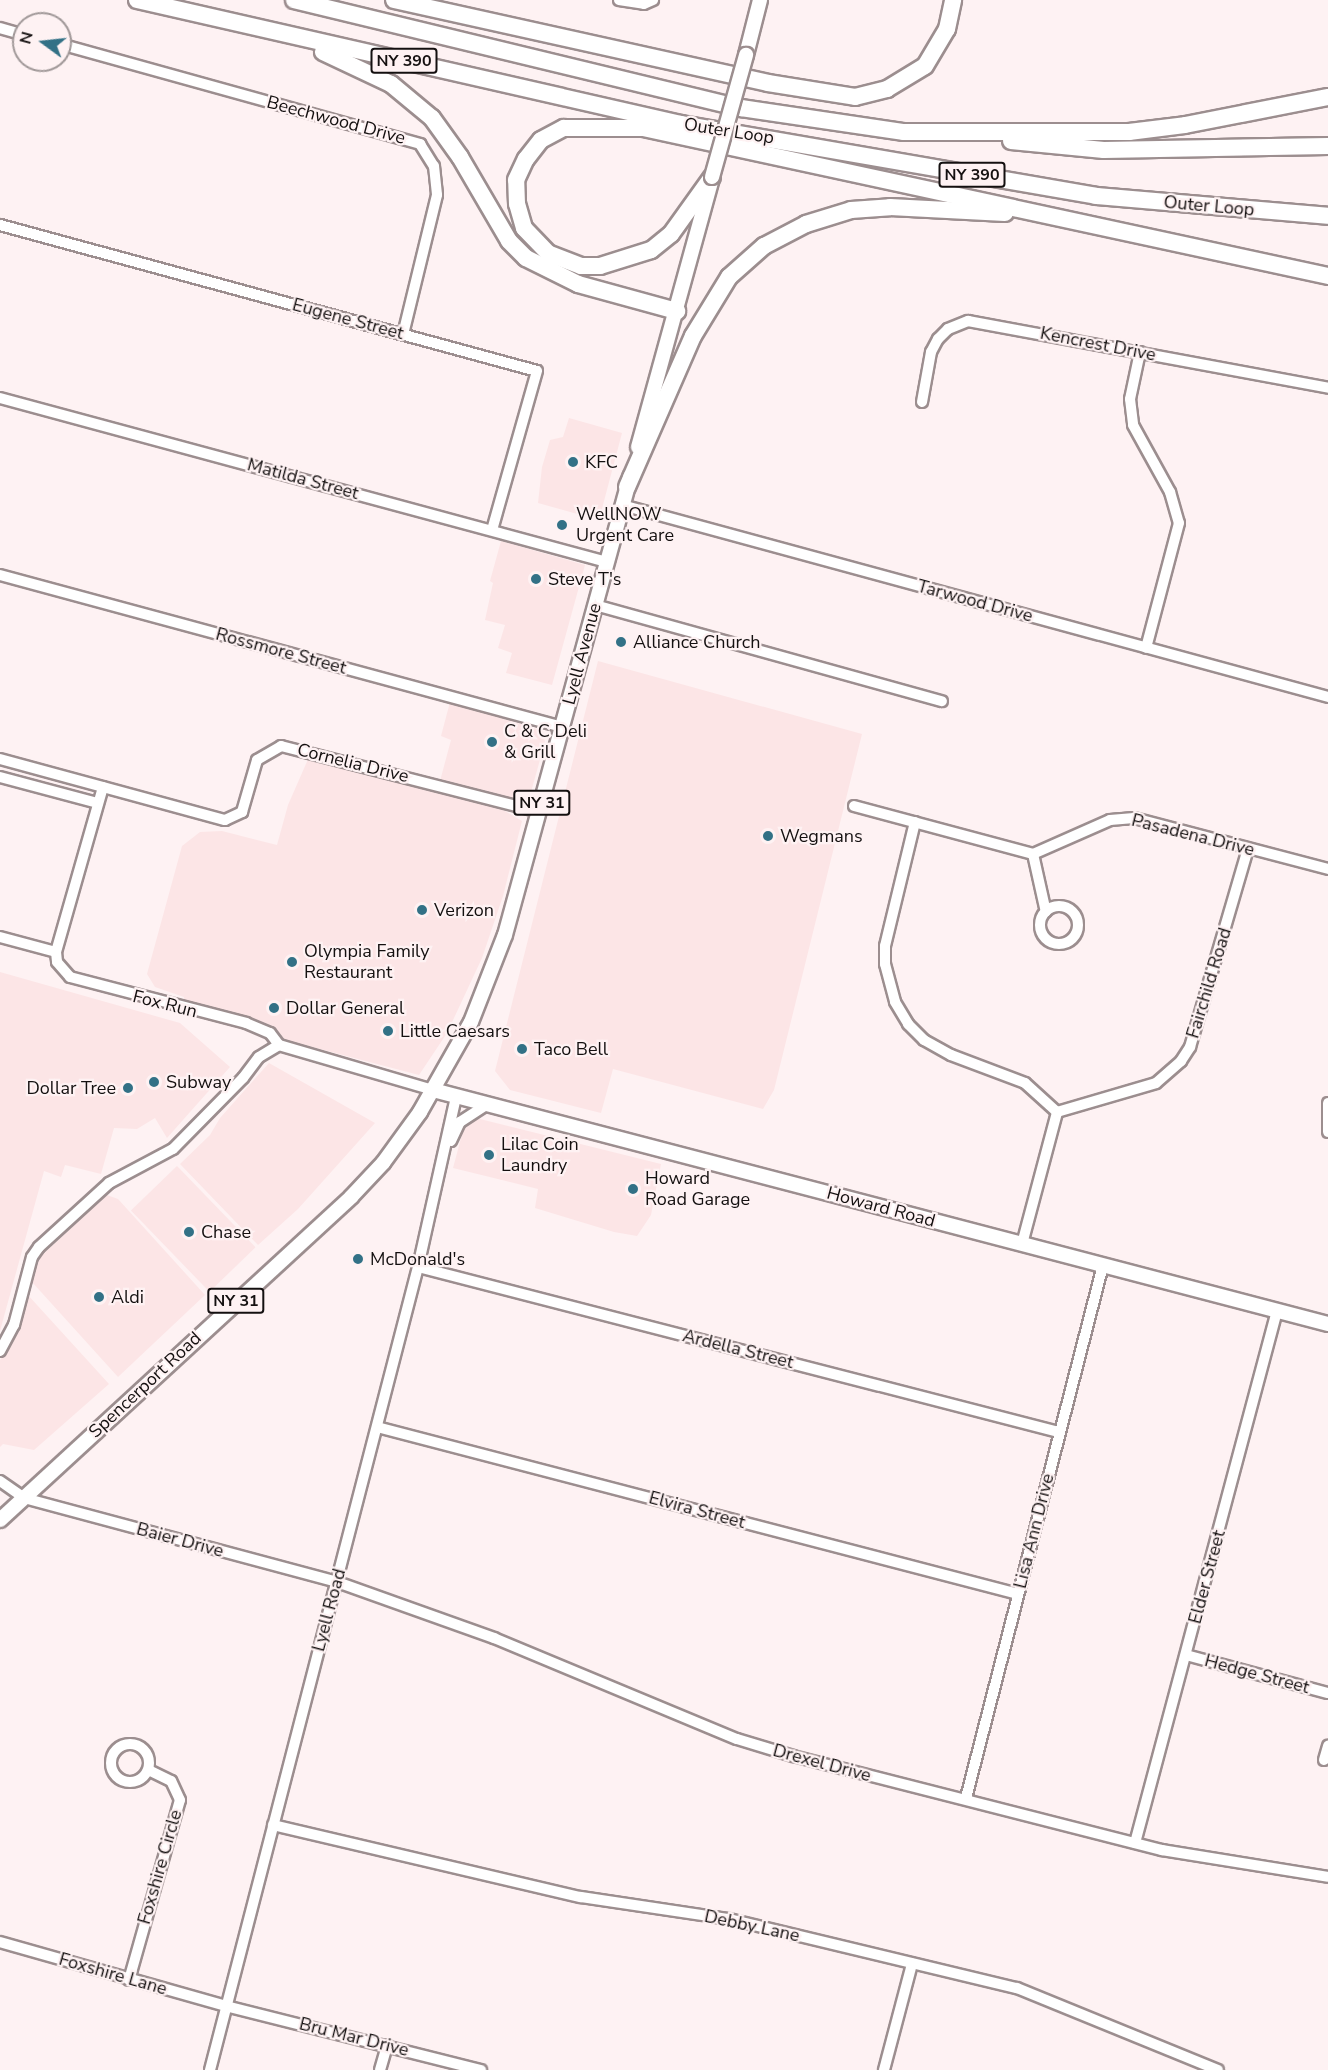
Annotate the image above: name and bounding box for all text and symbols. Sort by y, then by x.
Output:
north arrow [12,12,72,72]
text: N [14,29,39,46]
road number: NY 390 [370,48,438,74]
street label: Beechwood Drive [264,91,408,149]
street label: Outer Loop [682,113,776,149]
road number: NY 390 [938,162,1006,188]
street label: Outer Loop [1163,191,1255,221]
street label: Eugene Street [290,294,406,344]
street label: Kencrest Drive [1038,322,1158,366]
place label: KFC [585,451,618,473]
street label: Matilda Street [245,454,361,504]
marker: KFC [566,455,580,469]
place label: WellNOW Urgent Care [576,504,674,546]
marker: WellNOW Urgent Care [553,516,571,534]
place label: Steve T's [548,568,622,590]
marker: Steve T's [529,572,543,586]
street label: Tarwood Drive [915,575,1035,627]
street label: Lyell Avenue [558,601,606,707]
street label: Rossmore Street [213,623,349,679]
place label: Alliance Church [633,631,760,653]
marker: Alliance Church [614,635,628,649]
place label: C & C Deli & Grill [504,721,587,764]
marker: C & C Deli & Grill [485,735,499,749]
street label: Cornelia Drive [295,739,411,787]
road number: NY 31 [512,790,572,816]
street label: Pasadena Drive [1129,809,1257,861]
place label: Wegmans [780,825,863,847]
marker: Wegmans [761,829,775,843]
place label: Verizon [434,899,494,921]
marker: Verizon [415,903,429,917]
street label: Fairchild Road [1182,925,1236,1041]
place label: Olympia Family Restaurant [304,941,429,984]
marker: Olympia Family Restaurant [285,955,299,969]
street label: Fox Run [130,986,200,1022]
place label: Dollar General [286,997,404,1019]
marker: Dollar General [267,1001,281,1015]
place label: Little Caesars [400,1020,510,1042]
marker: Little Caesars [381,1024,395,1038]
place label: Taco Bell [534,1038,608,1060]
marker: Taco Bell [515,1042,529,1056]
place label: Subway [166,1071,231,1093]
marker: Subway [147,1075,161,1089]
place label: Dollar Tree [26,1077,116,1099]
marker: Dollar Tree [121,1081,135,1095]
place label: Lilac Coin Laundry [501,1134,579,1176]
marker: Lilac Coin Laundry [482,1148,496,1162]
place label: Howard Road Garage [645,1168,750,1210]
marker: Howard Road Garage [626,1182,640,1196]
street label: Howard Road [824,1182,938,1232]
place label: Chase [201,1221,251,1243]
marker: Chase [182,1225,196,1239]
place label: McDonald's [370,1248,465,1270]
marker: McDonald's [351,1252,365,1266]
place label: Aldi [111,1286,144,1308]
road number: NY 31 [206,1288,266,1314]
marker: Aldi [92,1290,106,1304]
street label: Ardella Street [680,1325,796,1373]
street label: Spencerport Road [84,1327,206,1443]
street label: Lisa Ann Drive [1009,1471,1059,1591]
street label: Elvira Street [647,1487,747,1533]
street label: Baier Drive [134,1518,226,1562]
street label: Elder Street [1184,1528,1230,1626]
street label: Lyell Road [308,1566,350,1654]
street label: Hedge Street [1202,1650,1312,1698]
street label: Drexel Drive [771,1740,873,1786]
street label: Foxshire Circle [133,1807,187,1927]
street label: Debby Lane [702,1905,802,1947]
street label: Foxshire Lane [56,1948,170,2000]
street label: Bru Mar Drive [297,2013,411,2061]

